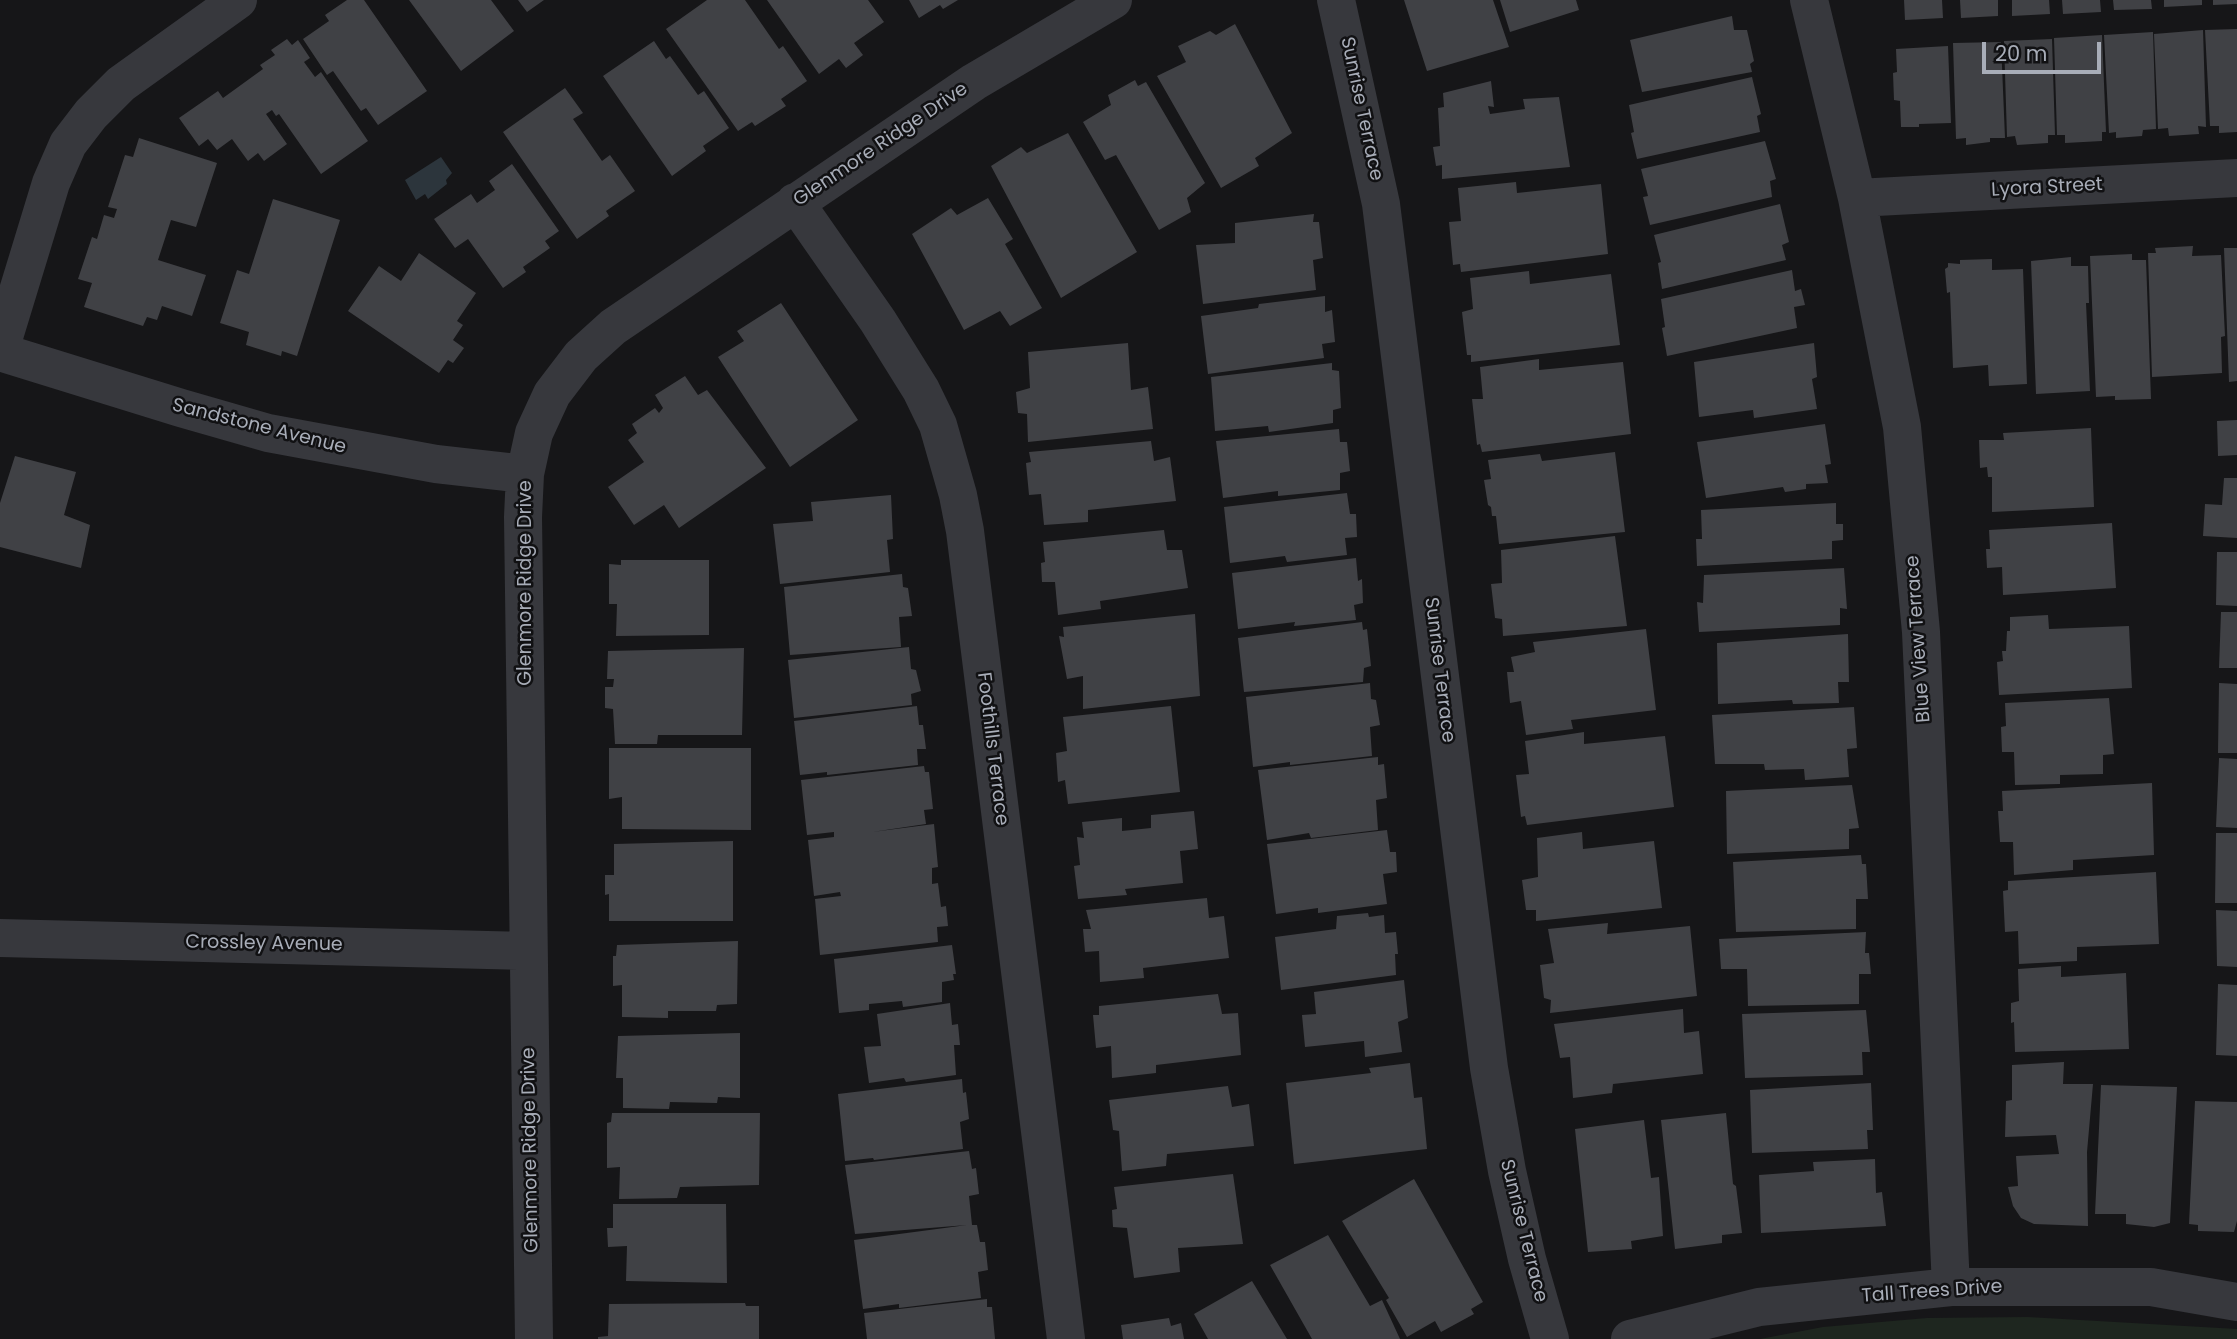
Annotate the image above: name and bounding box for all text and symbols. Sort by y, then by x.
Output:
scale bar [1985,28,2104,72]
street label: Sunrise Terrace [1335,35,1387,183]
text: 20 m [1995,39,2048,68]
street label: Glenmore Ridge Drive [789,78,973,212]
street label: Lyora Street [1991,174,2103,202]
street label: Sandstone Avenue [170,394,348,460]
street label: Glenmore Ridge Drive [515,480,537,686]
street label: Blue View Terrace [1902,555,1936,723]
street label: Sunrise Terrace [1419,596,1459,744]
street label: Foothills Terrace [971,671,1013,827]
street label: Crossley Avenue [185,931,343,957]
street label: Glenmore Ridge Drive [518,1047,544,1253]
street label: Sunrise Terrace [1494,1157,1552,1305]
street label: Tall Trees Drive [1861,1276,2003,1308]

